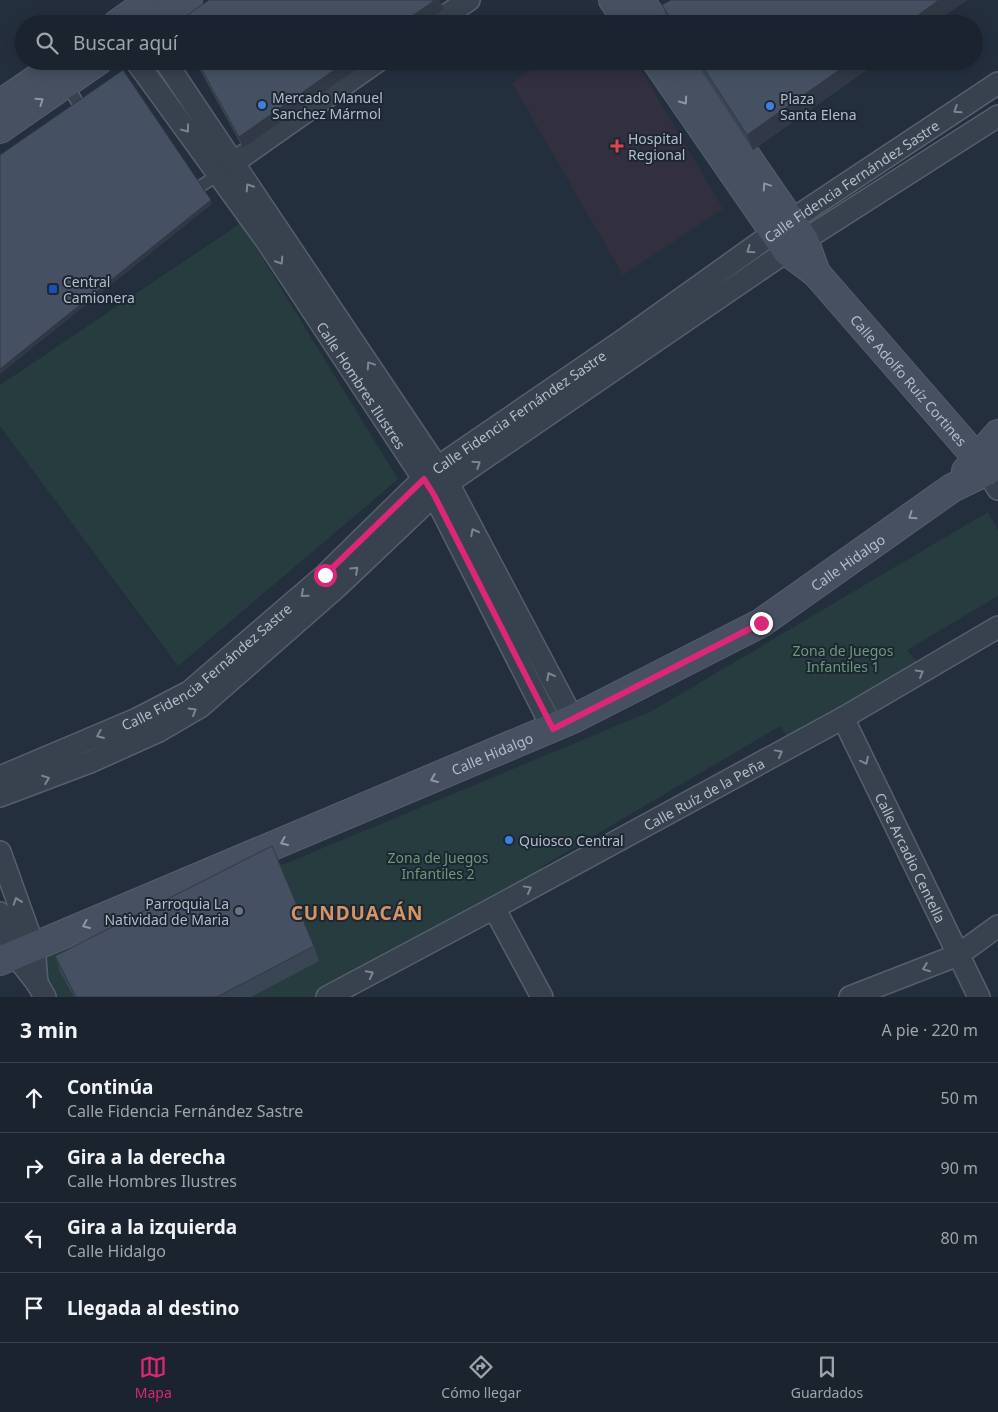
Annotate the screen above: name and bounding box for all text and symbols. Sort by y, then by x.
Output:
search box [15,15,983,70]
icon: search [33,29,61,57]
text: Buscar aquí [73,30,178,56]
place label: Mercado Manuel Sanchez Mármol [272,88,383,123]
place label: Plaza Santa Elena [780,89,857,124]
one-way arrow [678,96,687,105]
one-way arrow [34,98,44,107]
marker: Mercado Manuel Sanchez Mármol [256,99,268,111]
marker: Plaza Santa Elena [764,100,776,112]
one-way arrow [954,104,963,113]
street label: Calle Fidencia Fernández Sastre [760,115,943,246]
one-way arrow [180,123,189,133]
place label: Hospital Regional [628,129,685,164]
marker: Hospital Regional [610,139,624,153]
one-way arrow [763,182,772,191]
one-way arrow [246,184,255,193]
one-way arrow [746,244,756,253]
one-way arrow [273,256,283,265]
place label: Central Camionera [63,272,135,307]
marker: Central Camionera [47,283,59,295]
street label: Calle Adolfo Ruíz Cortines [847,310,972,450]
street label: Calle Hombres Ilustres [313,318,411,453]
street label: Calle Fidencia Fernández Sastre [428,345,610,478]
one-way arrow [366,362,376,371]
one-way arrow [472,461,481,470]
one-way arrow [908,510,918,519]
one-way arrow [471,529,481,538]
street label: Calle Hidalgo [807,529,888,595]
route start [314,564,337,587]
one-way arrow [349,567,358,576]
one-way arrow [300,588,309,597]
street label: Calle Fidencia Fernández Sastre [118,599,295,734]
route end [750,612,773,635]
park label: Zona de Juegos Infantiles 1 [793,641,894,676]
one-way arrow [915,669,924,679]
one-way arrow [547,672,557,681]
one-way arrow [188,708,197,718]
one-way arrow [96,728,105,739]
street label: Calle Hidalgo [448,728,536,779]
one-way arrow [773,749,782,759]
street label: Calle Ruíz de la Peña [640,753,768,834]
one-way arrow [858,756,868,765]
one-way arrow [430,772,439,783]
one-way arrow [41,775,49,785]
street label: Calle Arcadio Centella [871,789,951,926]
place label: Quiosco Central [519,831,624,850]
marker: Quiosco Central [503,834,515,846]
one-way arrow [280,835,289,846]
park label: Zona de Juegos Infantiles 2 [388,848,489,883]
one-way arrow [523,885,532,895]
place label: Parroquia La Natividad de Maria [104,894,229,929]
one-way arrow [13,897,23,906]
district label: CUNDUACÁN [291,900,423,926]
marker: Parroquia La Natividad de Maria [233,905,245,917]
one-way arrow [82,919,91,929]
one-way arrow [922,962,931,972]
one-way arrow [364,970,373,980]
text: 3 min [20,1016,78,1044]
text: A pie · 220 m [881,1019,978,1041]
text: Continúa [67,1074,153,1100]
icon: ahead [20,1084,48,1112]
text: 50 m [941,1087,978,1109]
text: Calle Fidencia Fernández Sastre [67,1100,303,1122]
text: Gira a la derecha [67,1144,226,1170]
icon: right [20,1154,48,1182]
text: 90 m [941,1157,978,1179]
text: Calle Hombres Ilustres [67,1170,237,1192]
text: Gira a la izquierda [67,1214,237,1240]
icon: left [20,1224,48,1252]
text: 80 m [941,1227,978,1249]
text: Calle Hidalgo [67,1240,166,1262]
icon: arrive [20,1294,48,1322]
text: Llegada al destino [67,1295,239,1321]
tab: Mapa [135,1353,172,1402]
tab: Cómo llegar [441,1353,521,1402]
tab: Guardados [791,1353,863,1402]

